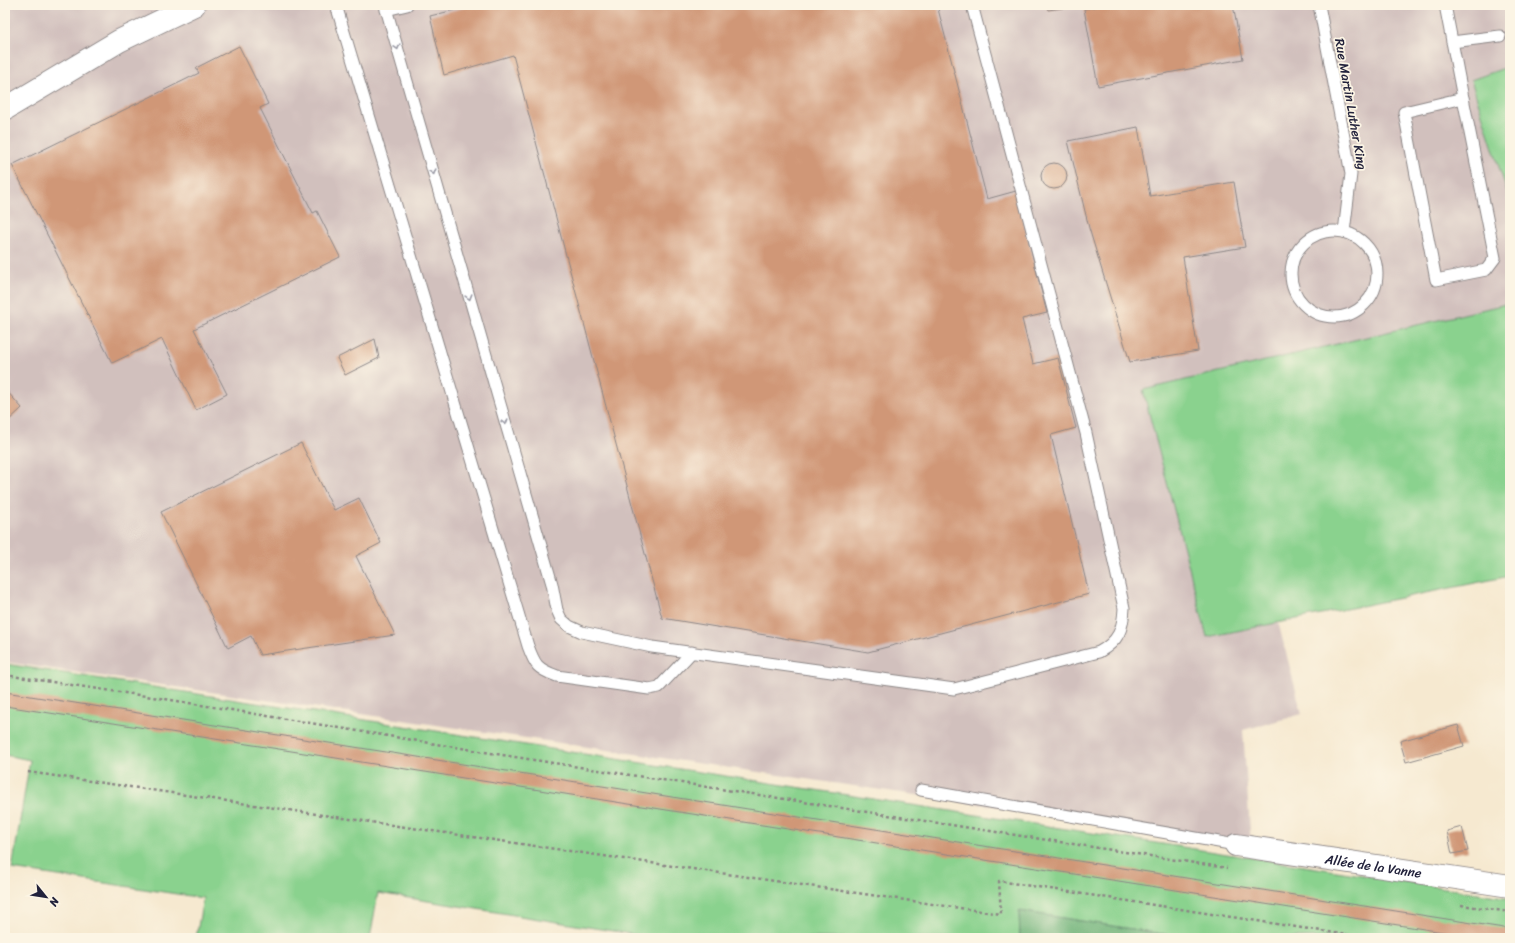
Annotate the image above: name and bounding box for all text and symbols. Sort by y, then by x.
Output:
street label: Rue Martin Luther King [1328,36,1374,172]
one-way arrow [392,44,401,51]
one-way arrow [428,168,437,175]
one-way arrow [464,293,473,300]
one-way arrow [500,418,509,425]
street label: Allée de la Vanne [1323,847,1424,884]
north arrow [26,877,66,917]
text: N [44,893,65,910]

